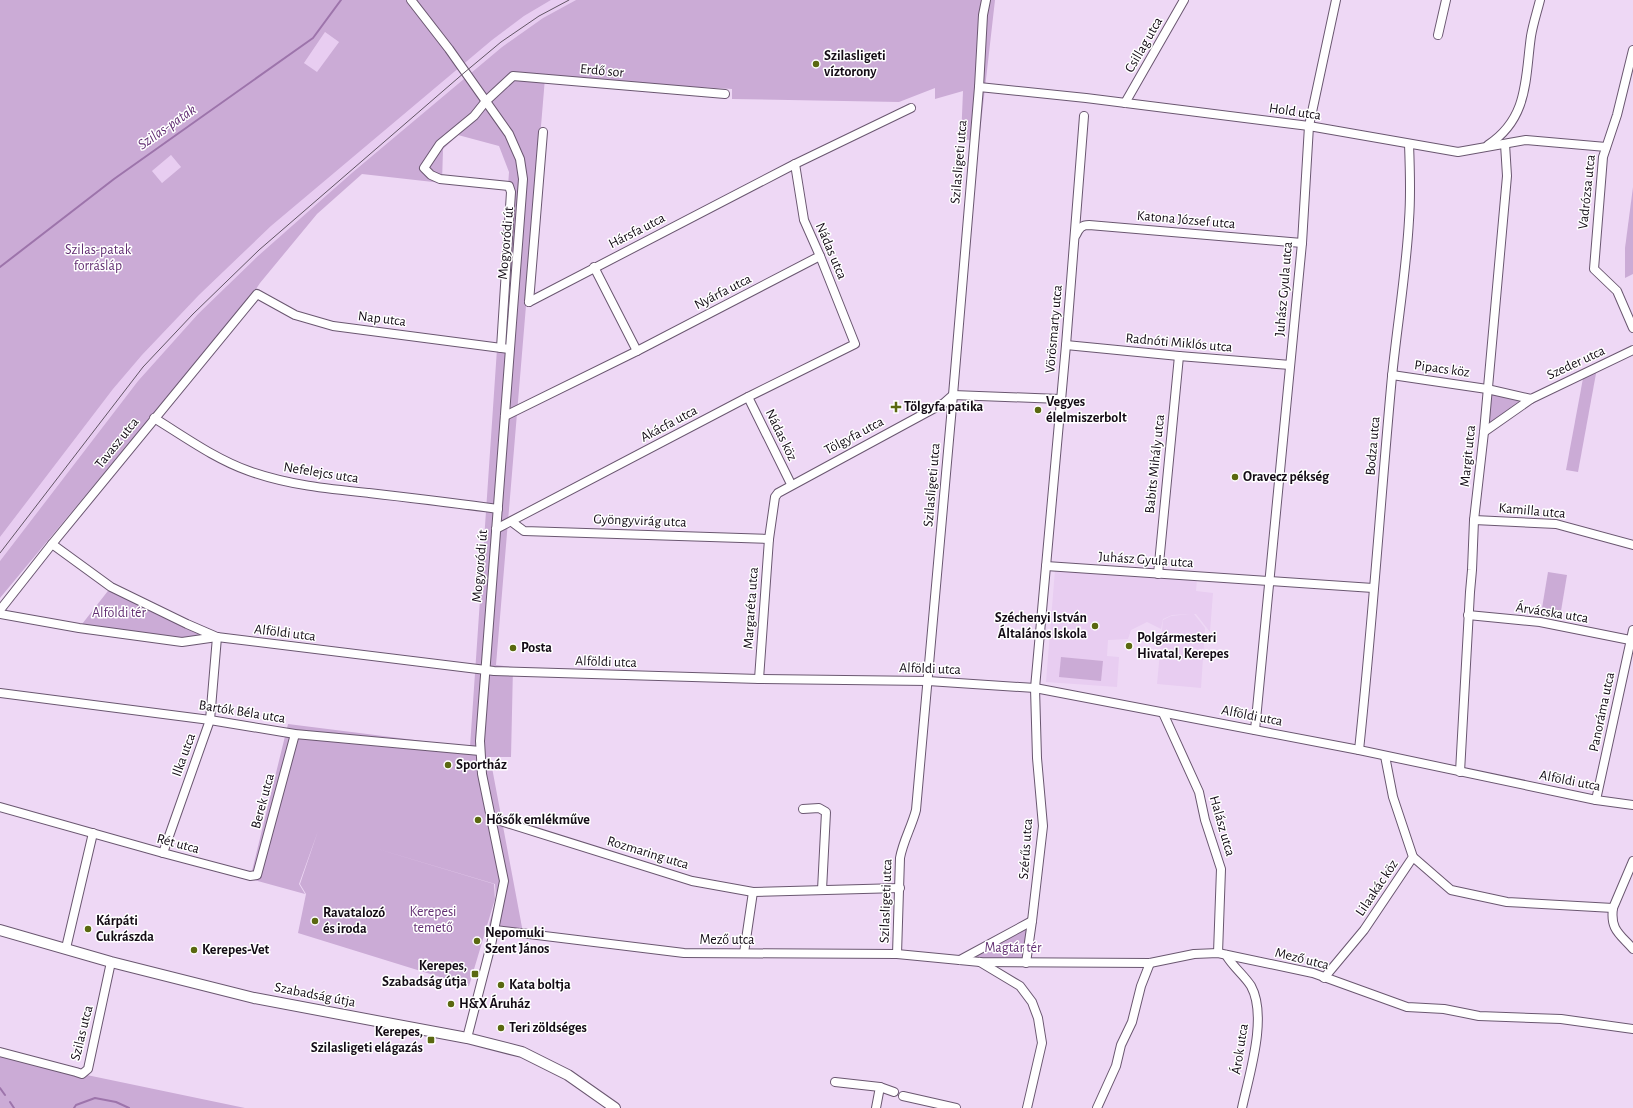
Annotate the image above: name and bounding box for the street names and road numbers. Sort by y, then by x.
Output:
street label: Csillag utca [1123,14,1166,75]
street label: Erdő sor [579,62,625,80]
street label: Hold utca [1268,101,1322,123]
street label: Szilasligeti utca [948,119,970,205]
street label: Vadrózsa utca [1576,154,1598,230]
street label: Mogyoródi út [496,206,516,280]
street label: Katona József utca [1136,209,1236,231]
street label: Hársfa utca [606,211,668,251]
street label: Nádas utca [813,221,849,282]
street label: Juhász Gyula utca [1273,241,1295,337]
street label: Nyárfa utca [692,272,754,312]
street label: Vörösmarty utca [1043,284,1065,374]
street label: Nap utca [357,309,407,329]
street label: Radnóti Miklós utca [1125,331,1234,355]
street label: Szeder utca [1545,343,1608,383]
street label: Pipacs köz [1413,358,1471,380]
street label: Akácfa utca [638,403,700,445]
street label: Nádas köz [763,407,800,463]
street label: Babits Mihály utca [1143,413,1167,514]
street label: Tölgyfa utca [822,414,886,457]
street label: Tavasz utca [92,415,142,471]
street label: Bodza utca [1363,415,1383,476]
street label: Margit utca [1458,424,1478,487]
street label: Szilasligeti utca [921,442,943,528]
street label: Nefelejcs utca [282,460,360,486]
street label: Kamilla utca [1498,501,1567,521]
street label: Gyöngyvirág utca [593,512,687,530]
street label: Mogyoródi út [470,529,490,603]
street label: Juhász Gyula utca [1098,550,1194,570]
street label: Margaréta utca [741,566,761,649]
street label: Árvácska utca [1515,597,1590,626]
street label: Alföldi utca [253,622,317,644]
street label: Alföldi utca [575,654,638,670]
street label: Alföldi utca [899,661,962,677]
street label: Panoráma utca [1587,670,1617,753]
street label: Bartók Béla utca [198,698,287,726]
street label: Alföldi utca [1220,703,1284,729]
street label: Ilka utca [170,731,198,779]
street label: Alföldi utca [1538,768,1602,794]
street label: Berek utca [249,771,277,830]
street label: Halász utca [1207,794,1237,858]
street label: Szérűs utca [1017,818,1035,880]
street label: Rét utca [155,832,201,857]
street label: Rozmaring utca [605,834,691,872]
street label: Lilaakác köz [1353,857,1401,919]
street label: Szilasligeti utca [878,858,894,943]
street label: Mező utca [699,933,755,947]
street label: Mező utca [1274,946,1331,973]
street label: Szabadság útja [273,980,357,1010]
street label: Szilas utca [68,1003,96,1062]
street label: Árok utca [1226,1022,1251,1075]

